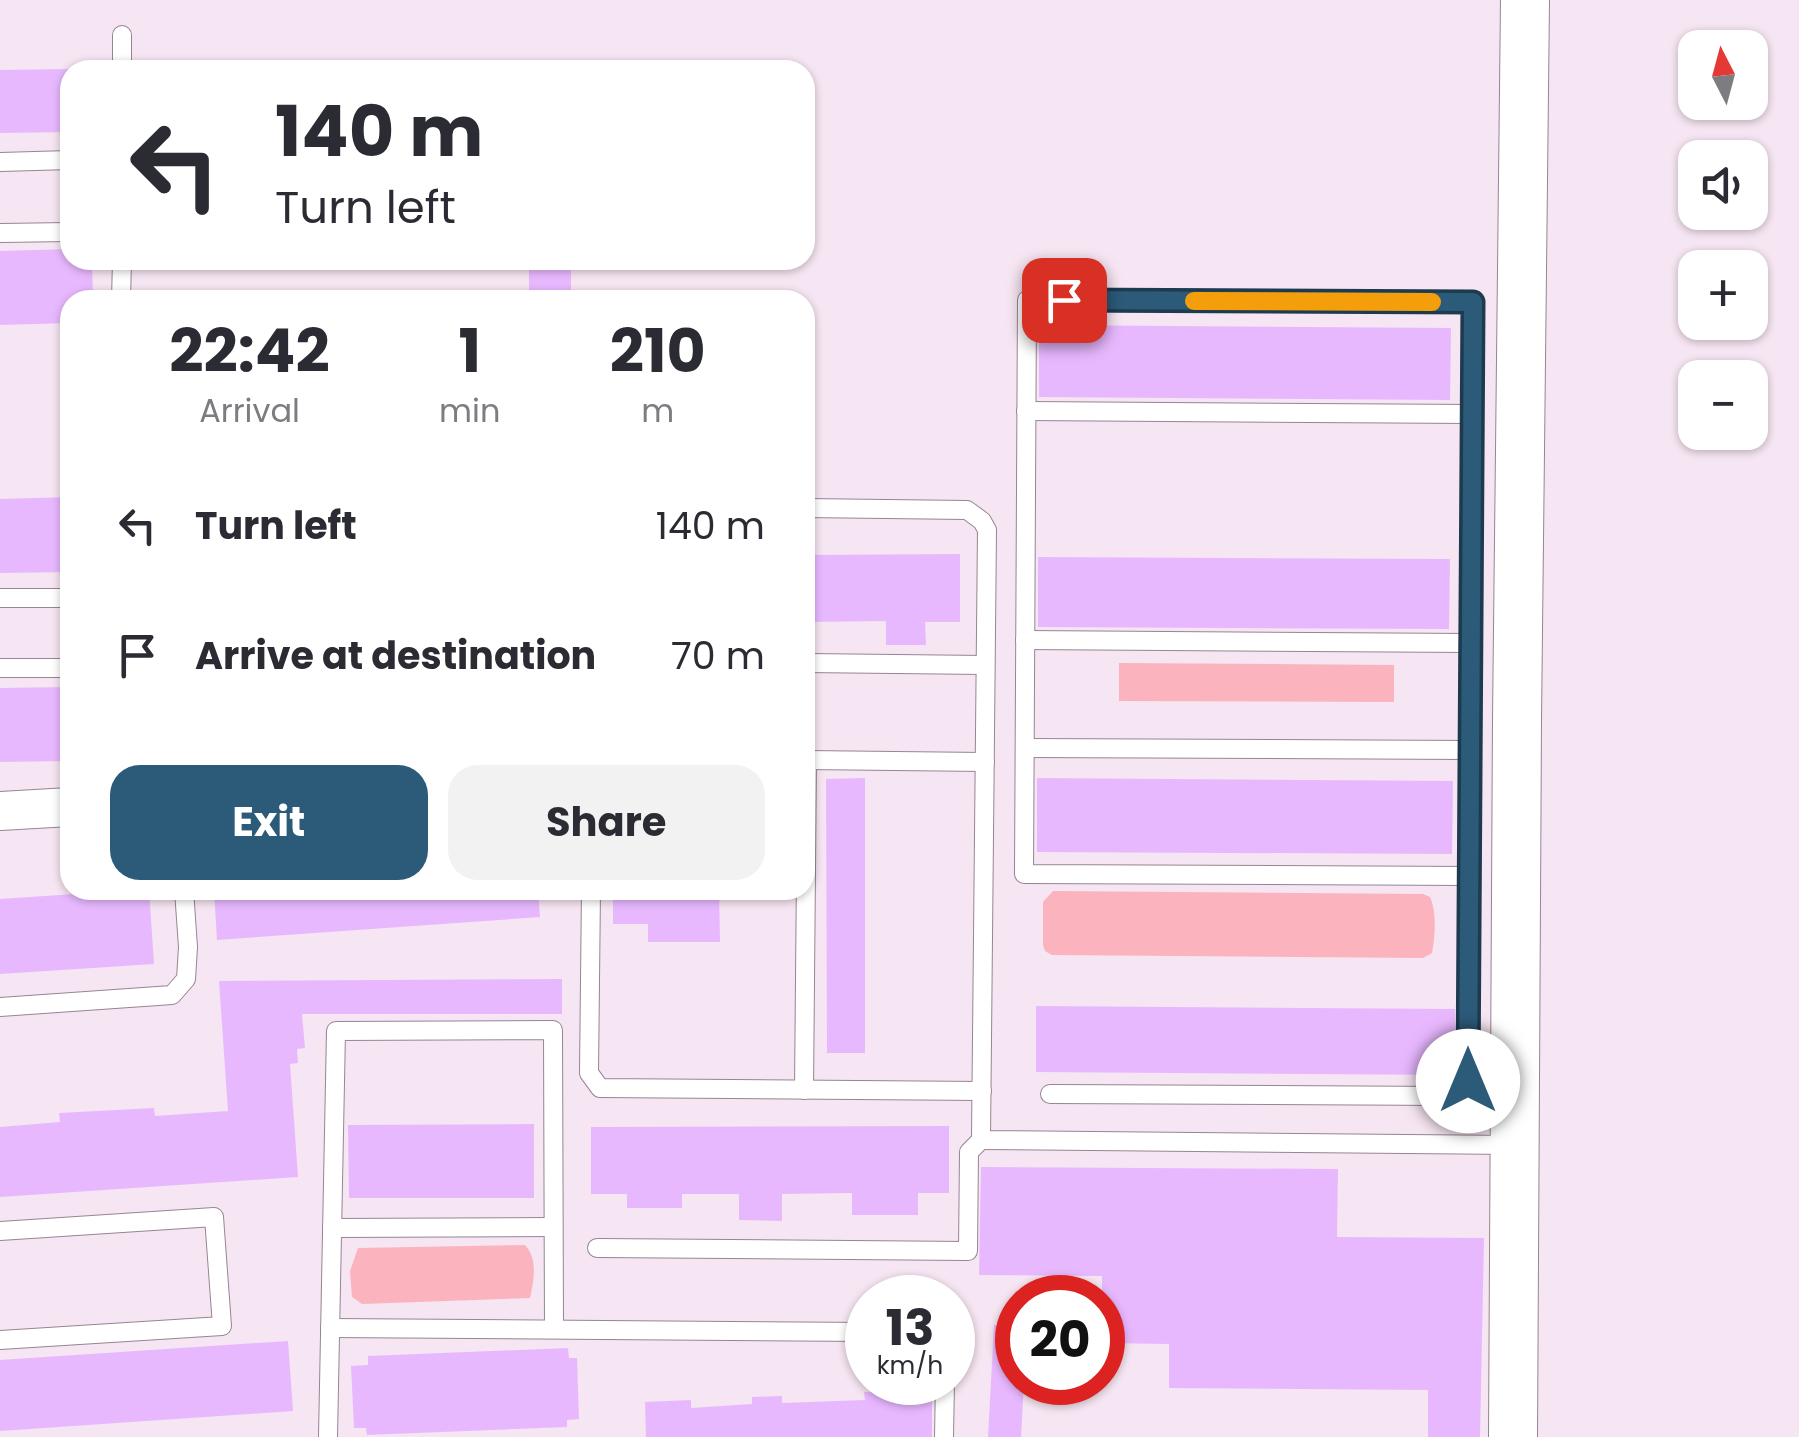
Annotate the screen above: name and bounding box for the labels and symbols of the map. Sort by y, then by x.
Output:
north arrow [1678,30,1768,120]
pin [1022,258,1107,343]
position arrow [1416,1029,1520,1133]
speed limit sign: 20 [995,1275,1125,1405]

